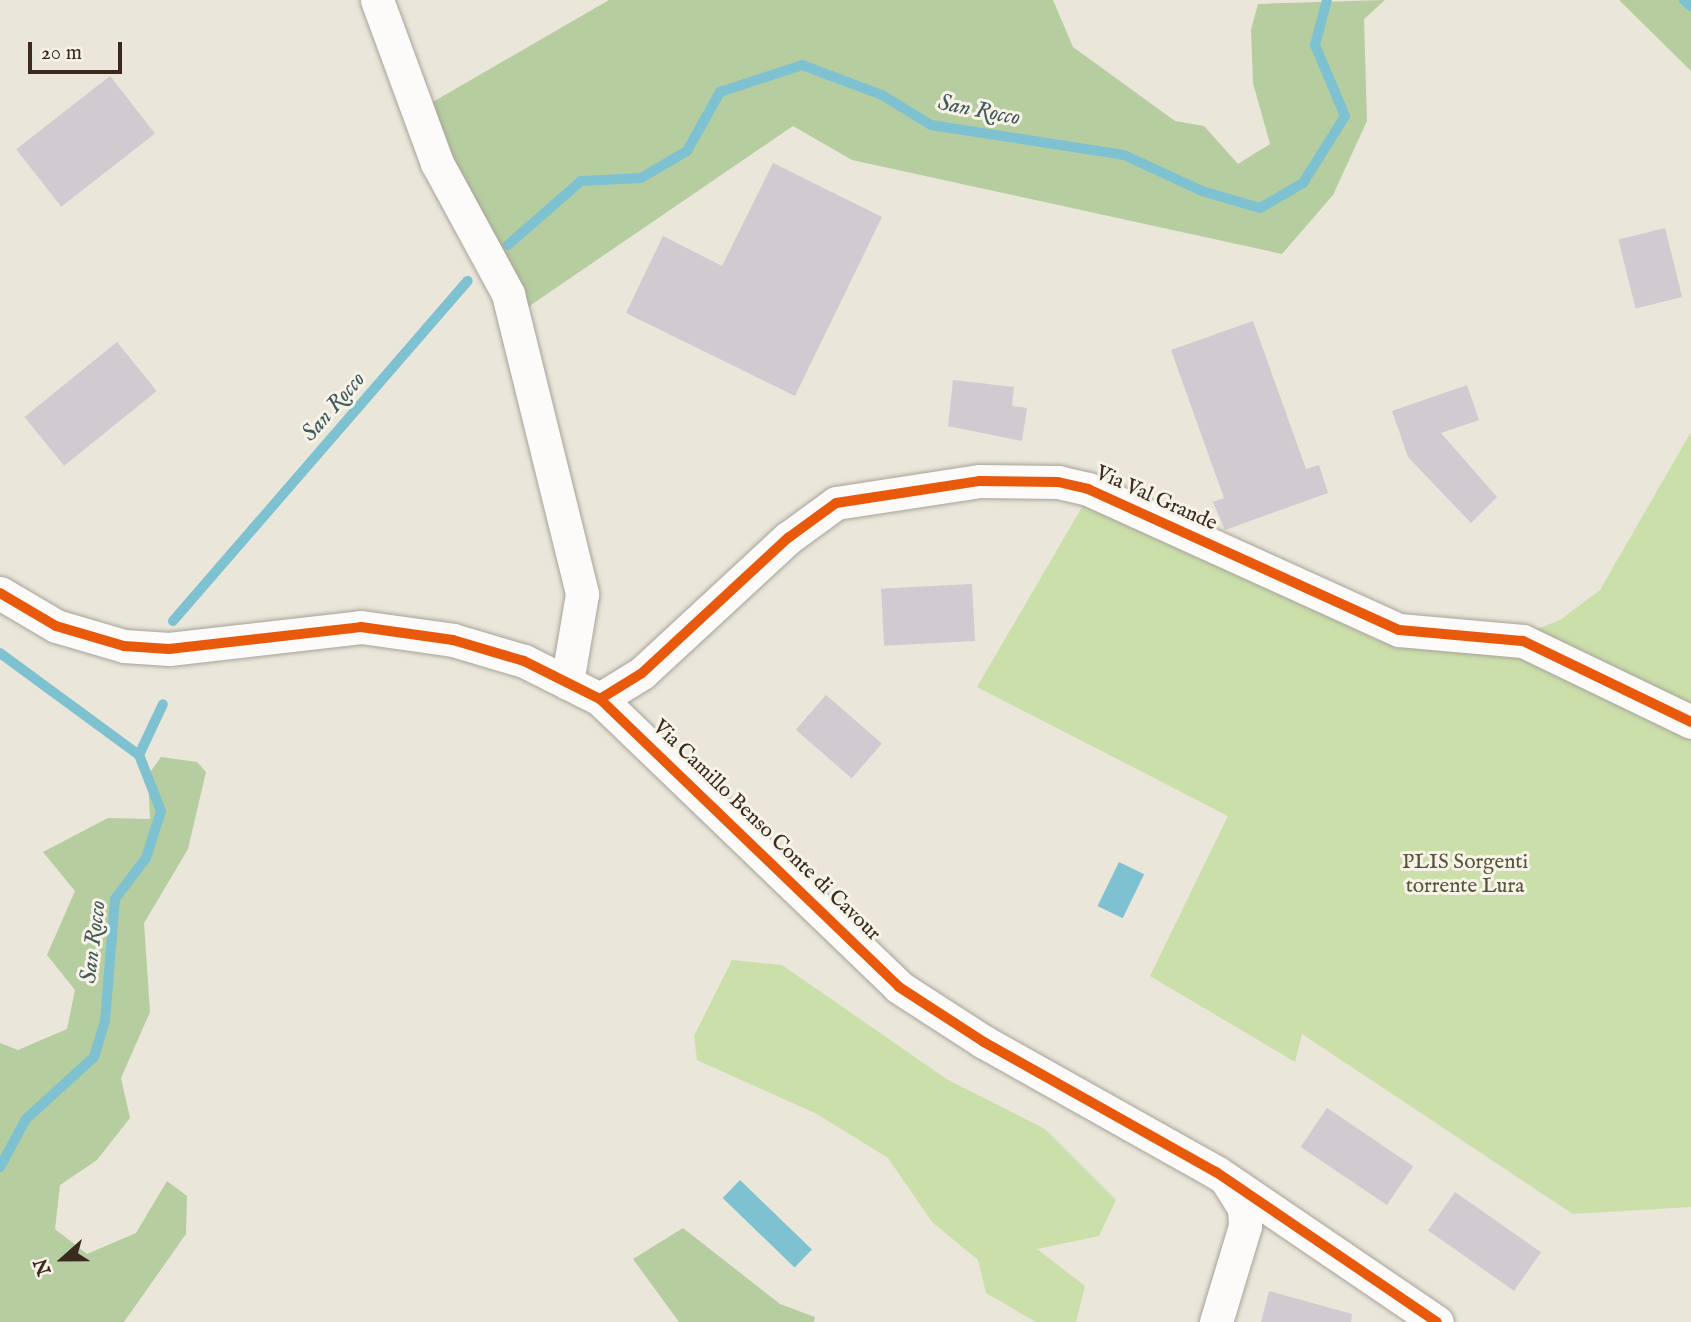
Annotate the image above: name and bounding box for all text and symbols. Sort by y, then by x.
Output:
scale bar [32,28,126,72]
text: 20 m [41,40,82,67]
water label: San Rocco [935,90,1023,132]
water label: San Rocco [296,367,372,447]
street label: Via Val Grande [1091,461,1221,537]
street label: Via Camillo Benso Conte di Cavour [647,715,885,947]
park label: PLIS Sorgenti torrente Lura [1402,850,1528,900]
water label: San Rocco [75,899,113,985]
north arrow [28,1224,98,1294]
text: N [29,1255,58,1279]

